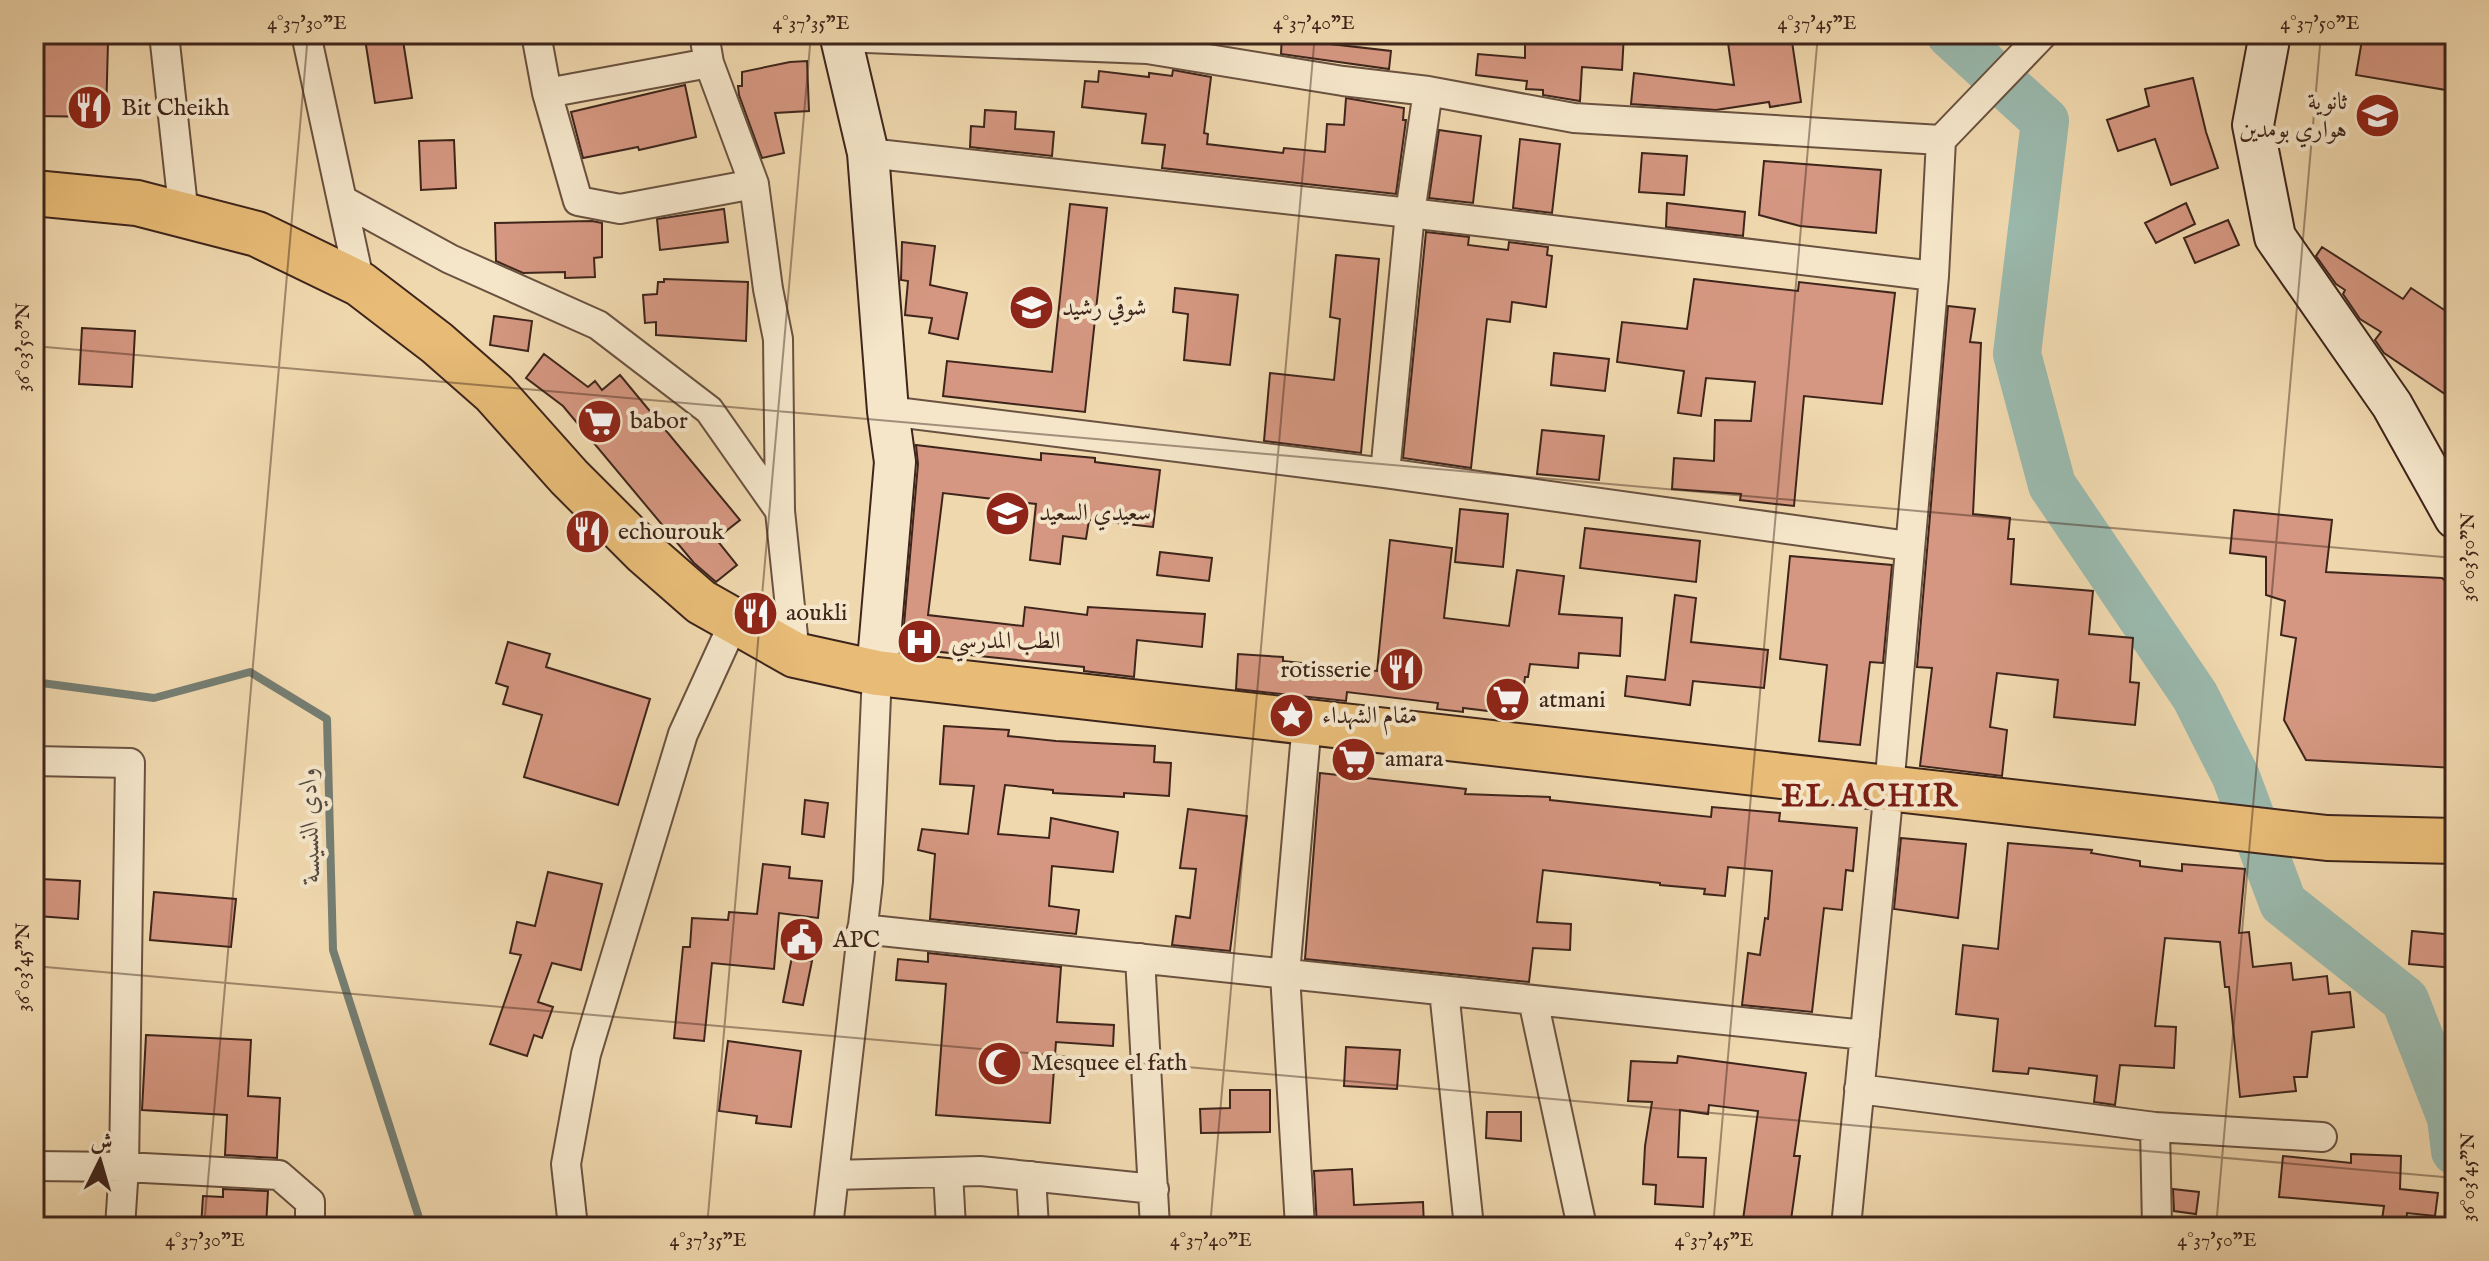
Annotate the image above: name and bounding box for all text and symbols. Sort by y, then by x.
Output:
text: 4°37'30"E [267,11,347,36]
text: 4°37'35"E [773,11,850,36]
text: 4°37'40"E [1273,11,1355,36]
text: 4°37'45"E [1777,11,1857,36]
text: 4°37'50"E [2280,11,2360,36]
restaurant icon: Bit Cheikh [66,84,114,132]
place label: ثانوية هواري بومدين [2239,87,2347,148]
school or university icon: ثانوية هواري بومدين [2354,92,2402,140]
place label: Bit Cheikh [121,93,230,124]
school or university icon: شوقي رشيد [1007,284,1055,332]
place label: شوقي رشيد [1062,293,1147,326]
text: 36°03'50"N [11,302,36,392]
supermarket icon: babor [575,397,623,445]
place label: babor [630,406,688,437]
school or university icon: سعيدي السعيد [984,489,1032,537]
place label: سعيدي السعيد [1039,498,1151,531]
restaurant icon: echourouk [563,508,611,556]
text: 36°03'50"N [2456,512,2481,602]
place label: echourouk [618,517,724,548]
restaurant icon: aoukli [731,589,779,637]
place label: aoukli [786,598,848,629]
hospital icon: الطب المدرسي [896,617,944,665]
place label: الطب المدرسي [951,626,1060,662]
restaurant icon: rotisserie [1378,646,1426,694]
place label: rotisserie [1281,655,1371,686]
supermarket icon: atmani [1484,676,1532,724]
place label: atmani [1539,685,1606,716]
place icon: مقام الشهداء [1267,692,1315,740]
place label: مقام الشهداء [1322,701,1417,736]
supermarket icon: amara [1330,735,1378,783]
place label: amara [1385,744,1444,775]
water label: وادي النسيسة [291,767,332,885]
district label: EL ACHIR [1781,777,1959,818]
public building icon: APC [778,916,826,964]
text: 36°03'45"N [11,922,36,1012]
place label: APC [832,925,880,956]
mosque icon: Mesquee el fath [976,1039,1024,1087]
place label: Mesquee el fath [1031,1048,1188,1079]
north arrow [60,1121,140,1201]
text: ش [89,1128,114,1158]
text: 36°03'45"N [2456,1132,2481,1222]
text: 4°37'30"E [165,1228,245,1253]
text: 4°37'35"E [670,1228,747,1253]
text: 4°37'40"E [1170,1228,1252,1253]
text: 4°37'45"E [1674,1228,1754,1253]
text: 4°37'50"E [2177,1228,2257,1253]

